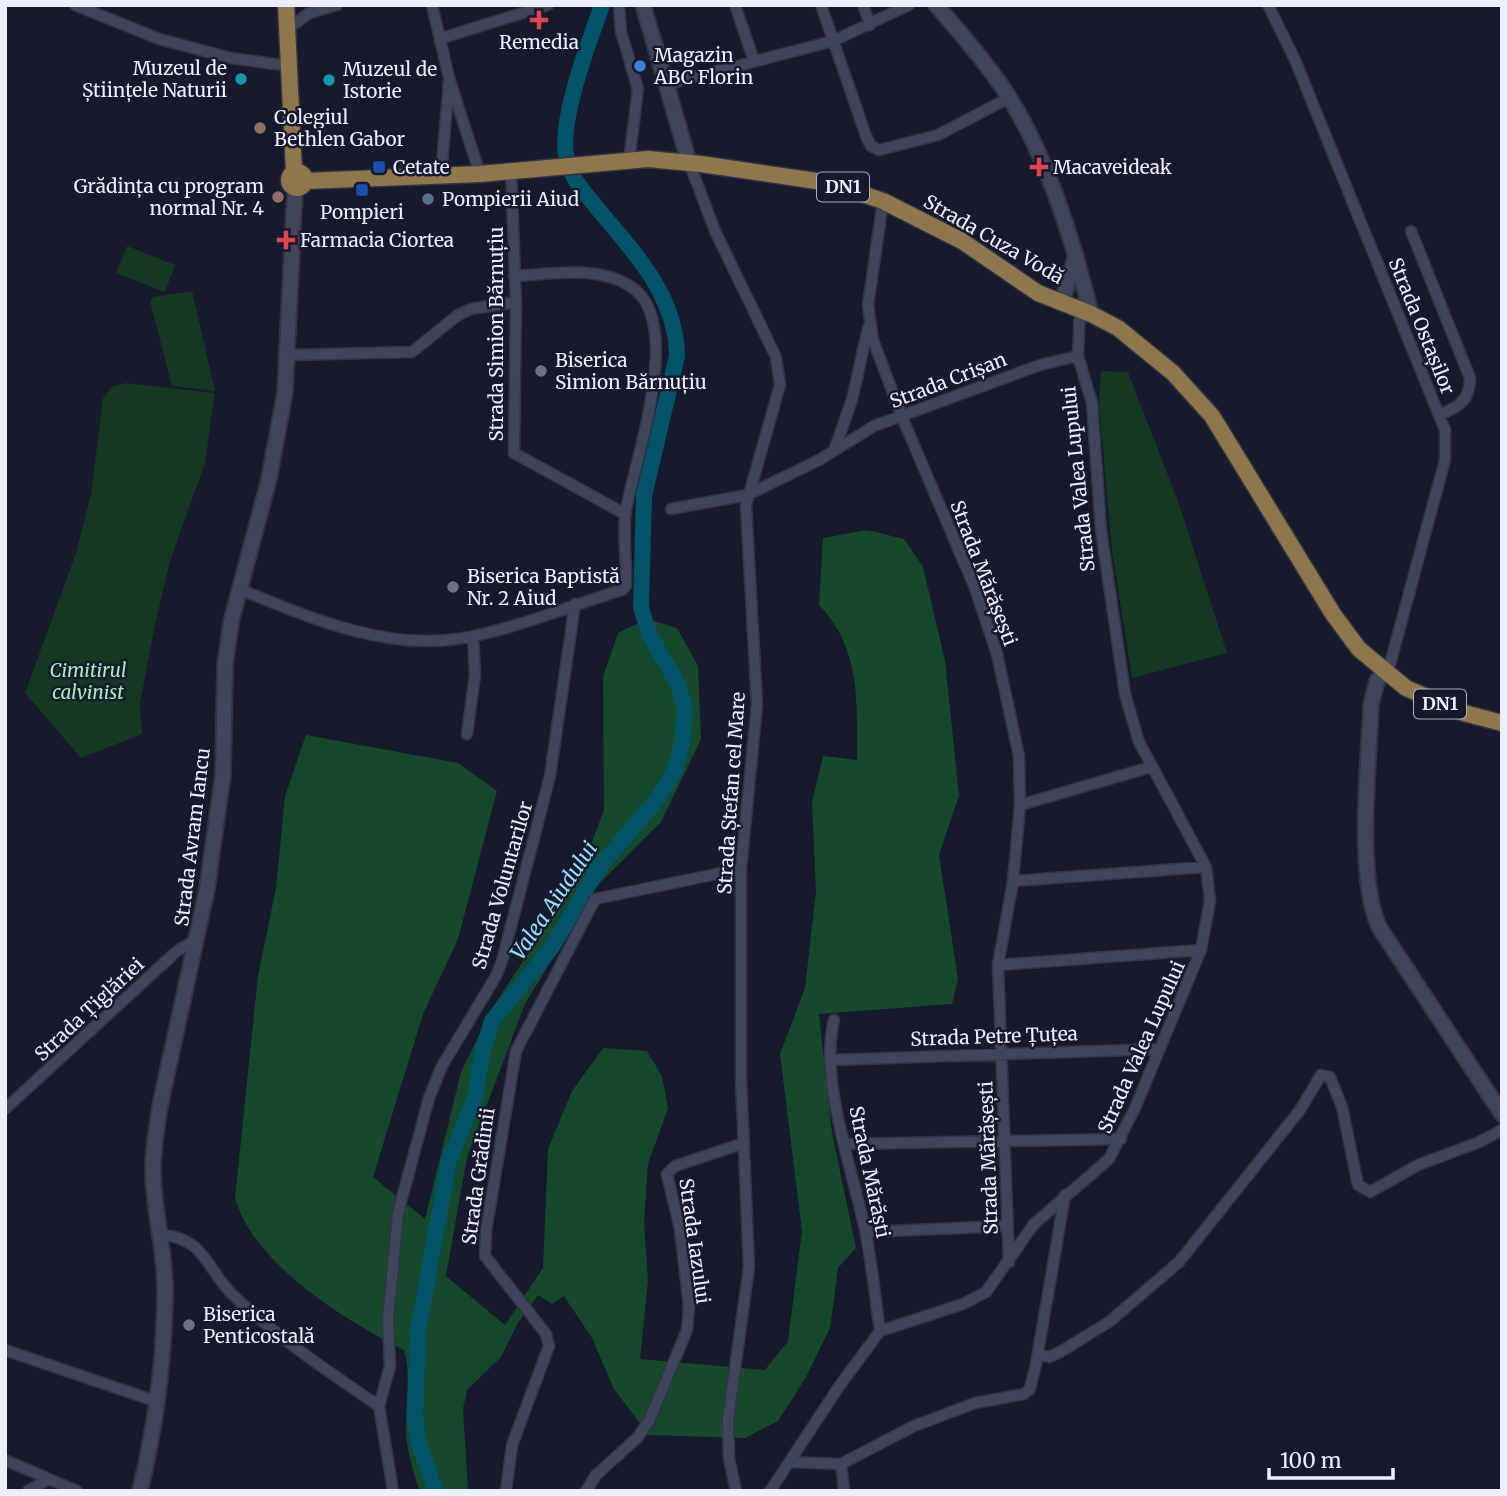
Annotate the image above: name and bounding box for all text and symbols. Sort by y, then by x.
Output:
marker: Remedia [531,12,547,28]
place label: Remedia [499,30,579,54]
place label: Magazin ABC Florin [653,43,754,89]
place label: Muzeul de Științele Naturii [82,56,227,103]
place label: Muzeul de Istorie [343,57,437,103]
marker: Magazin ABC Florin [632,58,648,74]
marker: Muzeul de Științele Naturii [233,71,249,87]
marker: Muzeul de Istorie [321,72,337,88]
place label: Colegiul Bethlen Gabor [274,105,406,151]
marker: Colegiul Bethlen Gabor [252,120,268,136]
place label: Cetate [393,155,450,179]
place label: Macaveideak [1053,155,1172,179]
marker: Cetate [371,159,387,175]
marker: Macaveideak [1031,159,1047,175]
road number: DN1 [817,172,869,202]
place label: Grădința cu program normal Nr. 4 [74,174,264,220]
marker: Pompieri [354,182,370,198]
place label: Pompierii Aiud [442,187,579,211]
marker: Grădința cu program normal Nr. 4 [270,189,286,205]
street label: Strada Cuza Vodă [920,189,1068,289]
marker: Pompierii Aiud [420,191,436,207]
place label: Pompieri [320,200,404,224]
street label: Strada Simion Bărnuțiu [484,226,509,442]
place label: Farmacia Ciortea [300,228,454,252]
marker: Farmacia Ciortea [278,232,294,248]
street label: Strada Ostașilor [1383,254,1460,399]
street label: Strada Crișan [886,347,1010,414]
place label: Biserica Simion Bărnuțiu [555,348,707,395]
marker: Biserica Simion Bărnuțiu [533,363,549,379]
street label: Strada Valea Lupului [1056,385,1100,573]
street label: Strada Mărășești [944,497,1023,649]
place label: Biserica Baptistă Nr. 2 Aiud [467,564,620,610]
marker: Biserica Baptistă Nr. 2 Aiud [445,579,461,595]
park label: Cimitirul calvinist [49,658,127,704]
road number: DN1 [1414,690,1466,718]
street label: Strada Ștefan cel Mare [712,691,751,895]
street label: Strada Avram Iancu [169,746,215,928]
street label: Strada Voluntarilor [467,798,538,972]
water label: Valea Aiudului [504,836,603,965]
street label: Strada Țiglăriei [29,952,149,1067]
street label: Strada Valea Lupului [1092,957,1190,1137]
street label: Strada Petre Țuțea [910,1021,1078,1052]
street label: Strada Mărășești [973,1081,1004,1235]
street label: Strada Mărăști [843,1104,896,1240]
street label: Strada Grădinii [456,1106,500,1246]
street label: Strada Iazului [674,1177,716,1305]
place label: Biserica Penticostală [203,1302,315,1348]
marker: Biserica Penticostală [181,1317,197,1333]
scale bar [1269,1436,1393,1480]
text: 100 m [1280,1447,1342,1474]

